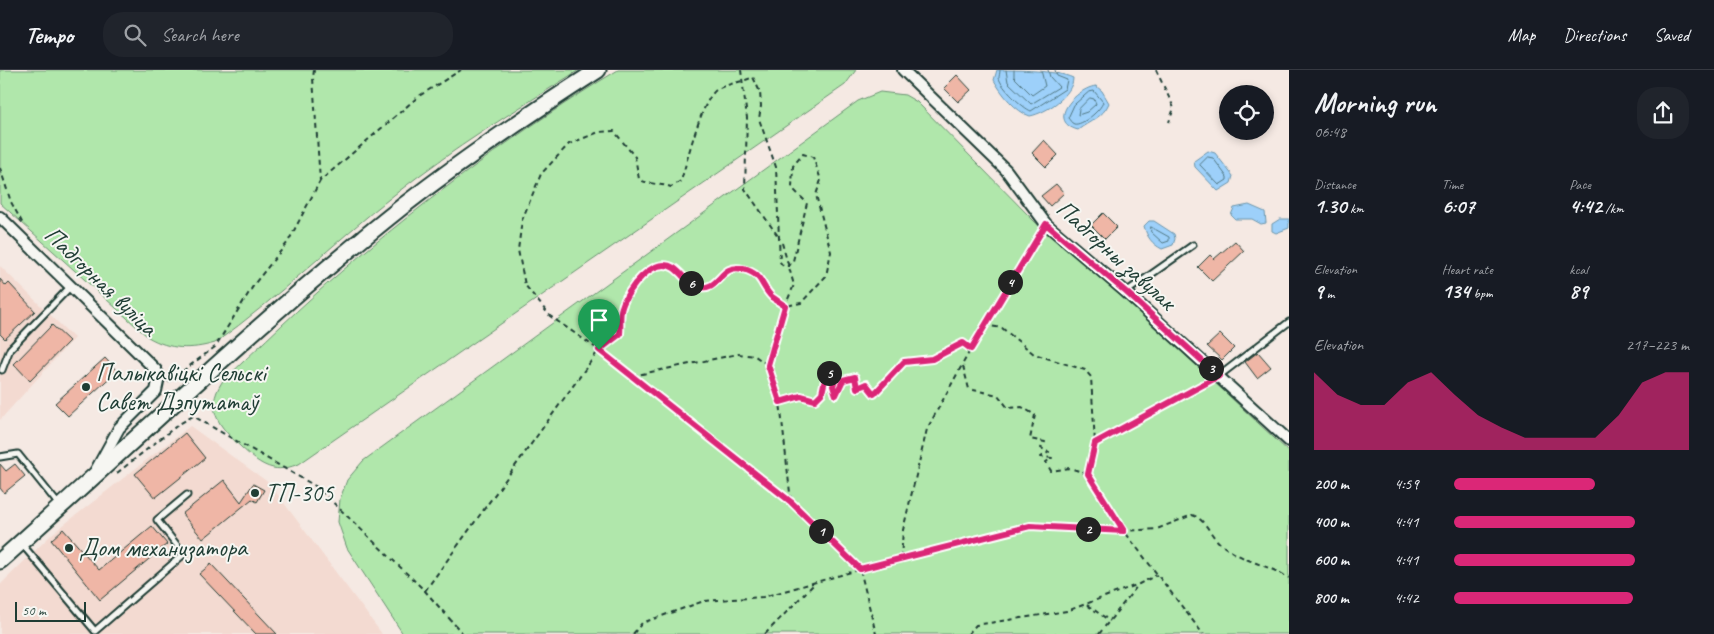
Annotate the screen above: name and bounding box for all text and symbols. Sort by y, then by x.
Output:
search box [103,12,453,57]
text: Tempo [25,20,73,50]
icon: search [121,21,149,49]
text: Search here [161,23,239,47]
text: Map [1508,24,1535,46]
text: Directions [1563,24,1626,46]
text: Saved [1654,24,1689,46]
map controls [1219,85,1274,140]
button: locate [1219,85,1274,140]
text: Morning run [1314,85,1436,120]
button: share [1637,87,1689,139]
text: 06:48 [1314,122,1346,142]
text: Distance [1314,176,1356,193]
text: Time [1442,176,1463,193]
text: Pace [1569,176,1591,193]
street label: Падгорны завулак [1049,193,1185,320]
text: 1.30 [1314,193,1347,219]
text: 6:07 [1442,193,1475,219]
text: 4:42 [1569,193,1602,219]
text: km [1347,200,1364,217]
text: /km [1602,200,1624,217]
street label: Падгорная вуліца [38,219,166,345]
text: Elevation [1314,261,1357,278]
text: Heart rate [1442,261,1493,278]
text: kcal [1569,261,1588,278]
pin: 6 [678,270,704,296]
pin: 4 [998,270,1022,294]
text: 4 [1007,274,1014,291]
text: 6 [688,275,695,292]
text: 9 [1314,278,1323,304]
text: 134 [1442,278,1470,304]
text: 89 [1569,278,1588,304]
text: m [1323,285,1334,302]
text: bpm [1470,285,1493,302]
pin [578,299,620,350]
icon: arrive [585,306,613,334]
text: Elevation [1314,335,1363,355]
text: 217–223 m [1626,335,1689,355]
pin: 3 [1198,356,1224,380]
place label: Палыкавіцкі Сельскі Савет Дэпутатаў [96,357,269,418]
pin: 5 [816,360,842,386]
text: 3 [1208,360,1215,377]
text: 5 [826,365,833,382]
marker: Палыкавіцкі Сельскі Савет Дэпутатаў [80,381,92,393]
text: 200 m [1314,474,1349,494]
text: 4:59 [1394,474,1419,494]
place label: ТП-305 [265,477,335,509]
marker: ТП-305 [249,487,261,499]
text: 400 m [1314,512,1349,532]
text: 4:41 [1394,512,1419,532]
pin: 2 [1076,516,1100,542]
pin: 1 [808,518,834,544]
text: 2 [1085,521,1092,538]
text: 1 [818,523,825,540]
place label: Дом механизатора [79,532,249,564]
marker: Дом механизатора [63,542,75,554]
text: 600 m [1314,550,1349,570]
text: 4:41 [1394,550,1419,570]
text: 800 m [1314,588,1349,608]
text: 4:42 [1394,588,1419,608]
scale bar [15,599,86,622]
text: 50 m [22,602,46,619]

